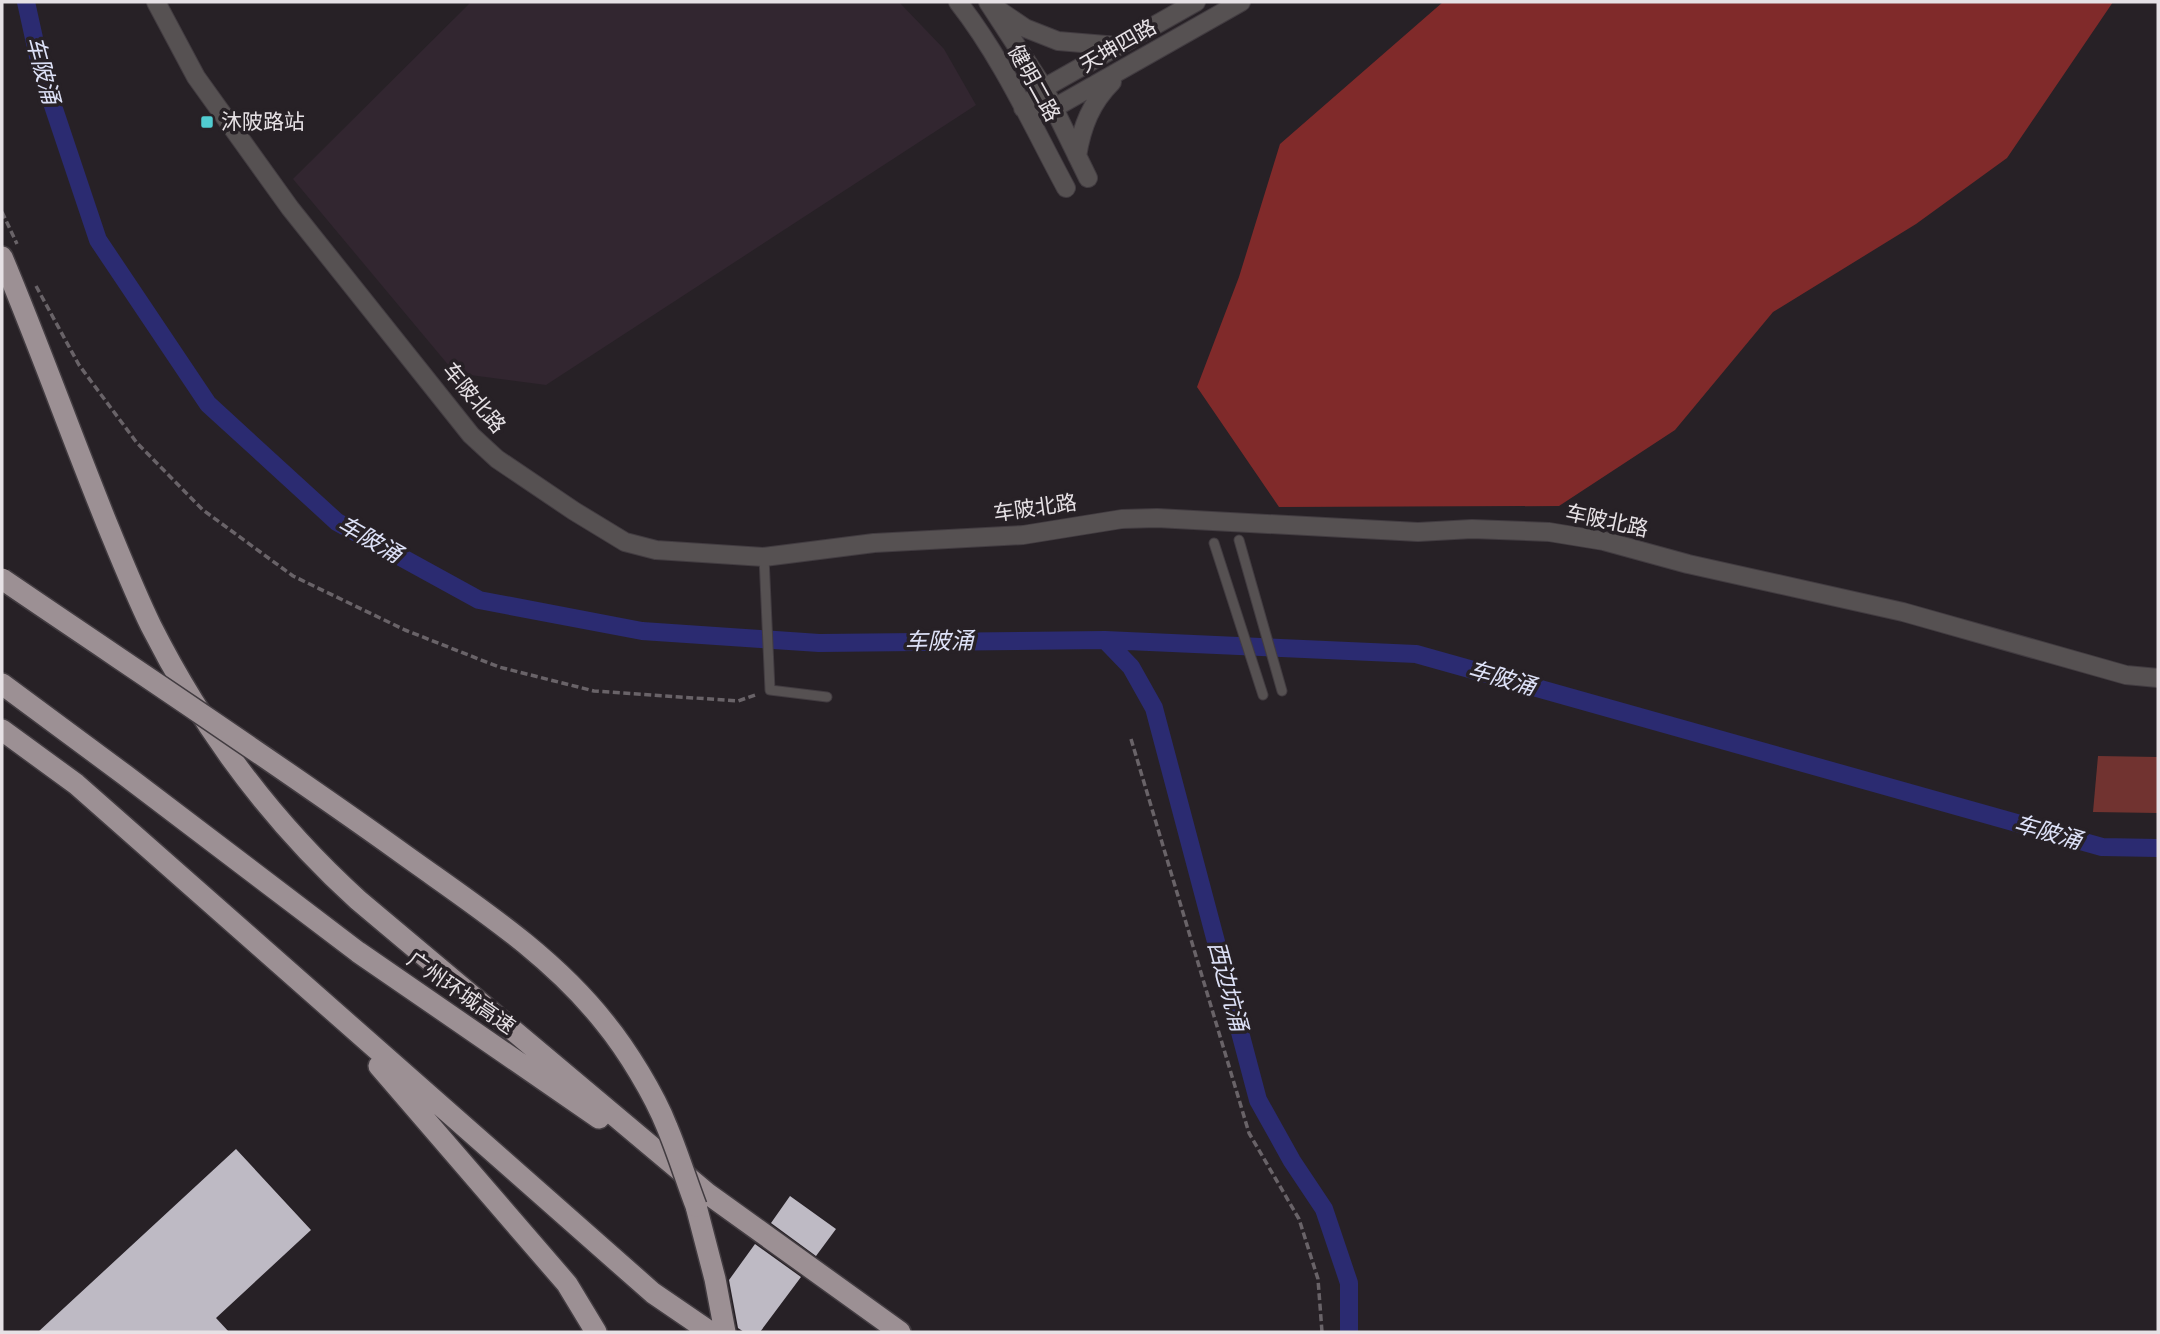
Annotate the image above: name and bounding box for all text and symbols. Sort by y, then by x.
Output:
street label: 天坤四路 [1075,13,1161,79]
water label: 车陂涌 [20,33,67,110]
street label: 健明二路 [1001,39,1067,127]
place label: 沐陂路站 [221,108,305,136]
marker: 沐陂路站 [199,114,215,130]
street label: 车陂北路 [436,357,512,439]
street label: 车陂北路 [991,488,1079,528]
street label: 车陂北路 [1563,499,1651,543]
water label: 车陂涌 [333,509,410,571]
water label: 车陂涌 [904,625,977,657]
water label: 车陂涌 [1465,654,1542,703]
water label: 车陂涌 [2011,808,2088,857]
water label: 西边坑涌 [1202,938,1255,1037]
street label: 广州环城高速 [401,945,521,1041]

